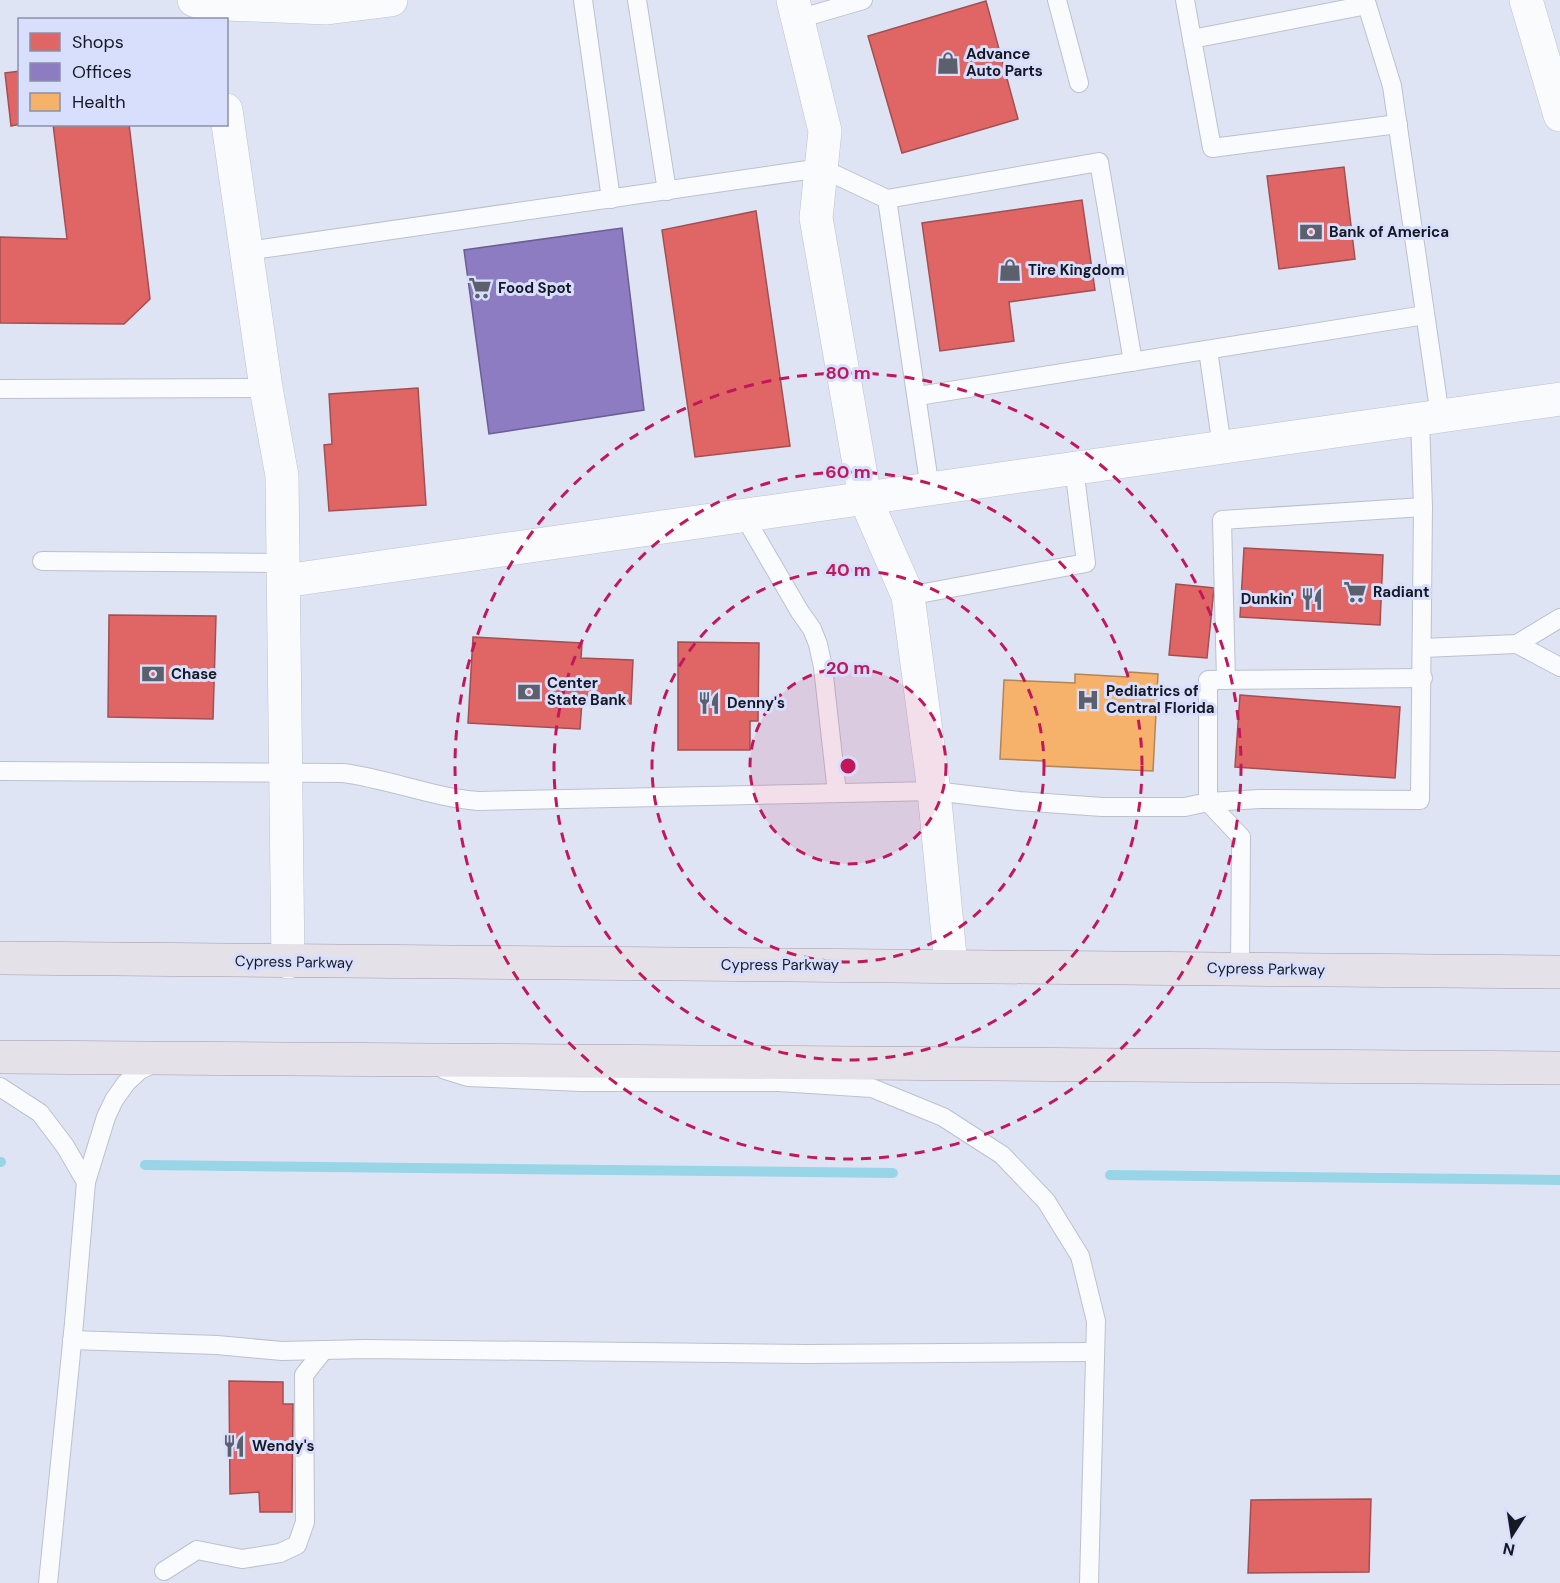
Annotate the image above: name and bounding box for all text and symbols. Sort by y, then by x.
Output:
legend [18,18,228,126]
text: Shops [72,30,124,54]
place label: Advance Auto Parts [966,44,1043,81]
shop icon: Advance Auto Parts [935,50,961,76]
text: Offices [72,60,132,84]
text: Health [72,90,126,114]
bank icon: Bank of America [1298,219,1324,245]
place label: Bank of America [1329,222,1449,242]
shop icon: Tire Kingdom [997,257,1023,283]
place label: Tire Kingdom [1028,260,1125,280]
supermarket icon: Food Spot [467,275,493,301]
place label: Food Spot [498,278,572,298]
text: 80 m [825,361,871,385]
text: 60 m [825,460,871,484]
text: 40 m [825,558,871,582]
supermarket icon: Radiant [1342,579,1368,605]
place label: Radiant [1373,582,1429,602]
restaurant icon: Dunkin' [1299,586,1325,612]
place label: Dunkin' [1241,589,1294,609]
text: 20 m [826,656,870,680]
bank icon: Chase [140,661,166,687]
place label: Chase [171,664,217,684]
place label: Center State Bank [547,673,627,710]
bank icon: Center State Bank [516,679,542,705]
place label: Pediatrics of Central Florida [1106,681,1215,718]
hospital icon: Pediatrics of Central Florida [1075,687,1101,713]
restaurant icon: Denny's [696,690,722,716]
place label: Denny's [727,693,785,713]
centre of rings [838,756,858,776]
street label: Cypress Parkway [235,951,354,973]
street label: Cypress Parkway [721,955,840,975]
street label: Cypress Parkway [1207,958,1326,980]
restaurant icon: Wendy's [221,1433,247,1459]
place label: Wendy's [252,1436,315,1456]
north arrow [1482,1505,1542,1565]
text: N [1501,1538,1517,1561]

